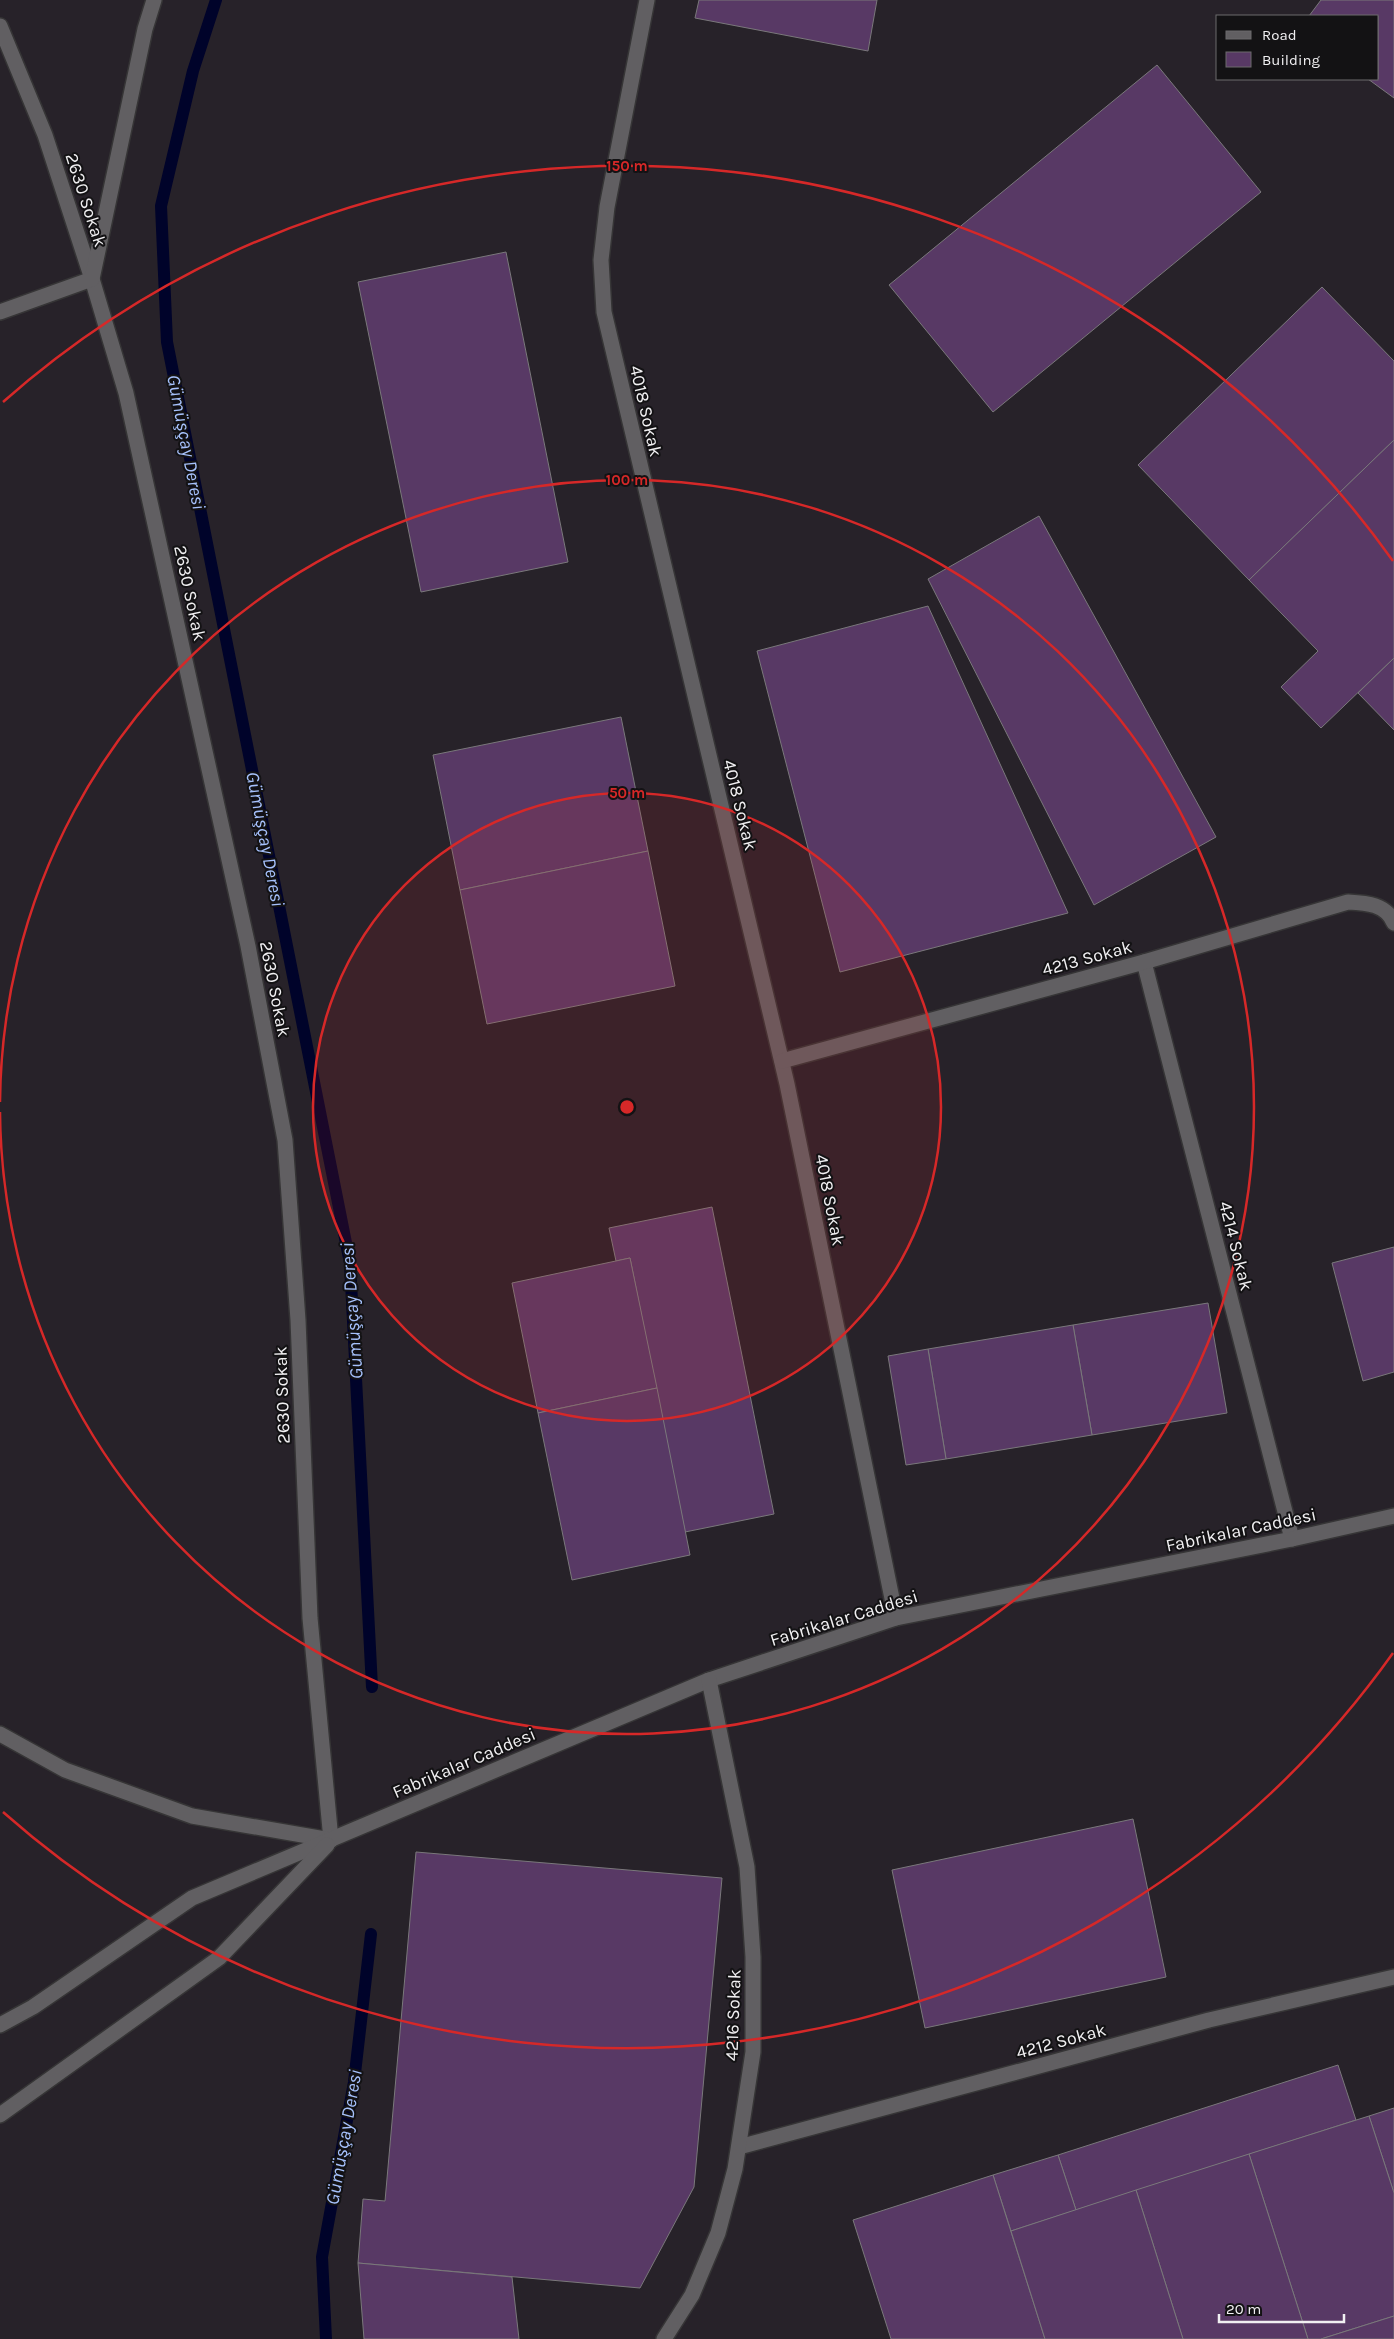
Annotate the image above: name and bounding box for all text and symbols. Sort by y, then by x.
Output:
legend [1216,15,1379,80]
text: Road [1262,26,1297,44]
text: Building [1262,51,1320,69]
street label: 2630 Sokak [61,150,111,250]
text: 150 m [606,157,648,175]
street label: 4018 Sokak [625,363,667,459]
water label: Gümüşçay Deresi [162,373,210,512]
text: 100 m [606,471,648,489]
street label: 2630 Sokak [169,543,211,643]
street label: 4018 Sokak [718,757,762,853]
water label: Gümüşçay Deresi [241,770,289,909]
text: 50 m [609,784,645,802]
street label: 4213 Sokak [1040,935,1134,981]
street label: 2630 Sokak [255,939,295,1039]
centre of rings [618,1098,636,1116]
street label: 4018 Sokak [810,1152,850,1248]
street label: 4214 Sokak [1214,1199,1258,1293]
water label: Gümüşçay Deresi [336,1242,368,1380]
street label: 2630 Sokak [269,1346,295,1444]
street label: Fabrikalar Caddesi [1164,1503,1318,1557]
street label: Fabrikalar Caddesi [767,1585,921,1651]
street label: Fabrikalar Caddesi [389,1723,539,1803]
street label: 4216 Sokak [720,1969,746,2061]
street label: 4212 Sokak [1014,2018,1108,2064]
water label: Gümüşçay Deresi [321,2068,367,2207]
scale bar [1219,2292,1344,2324]
text: 20 m [1226,2300,1261,2318]

